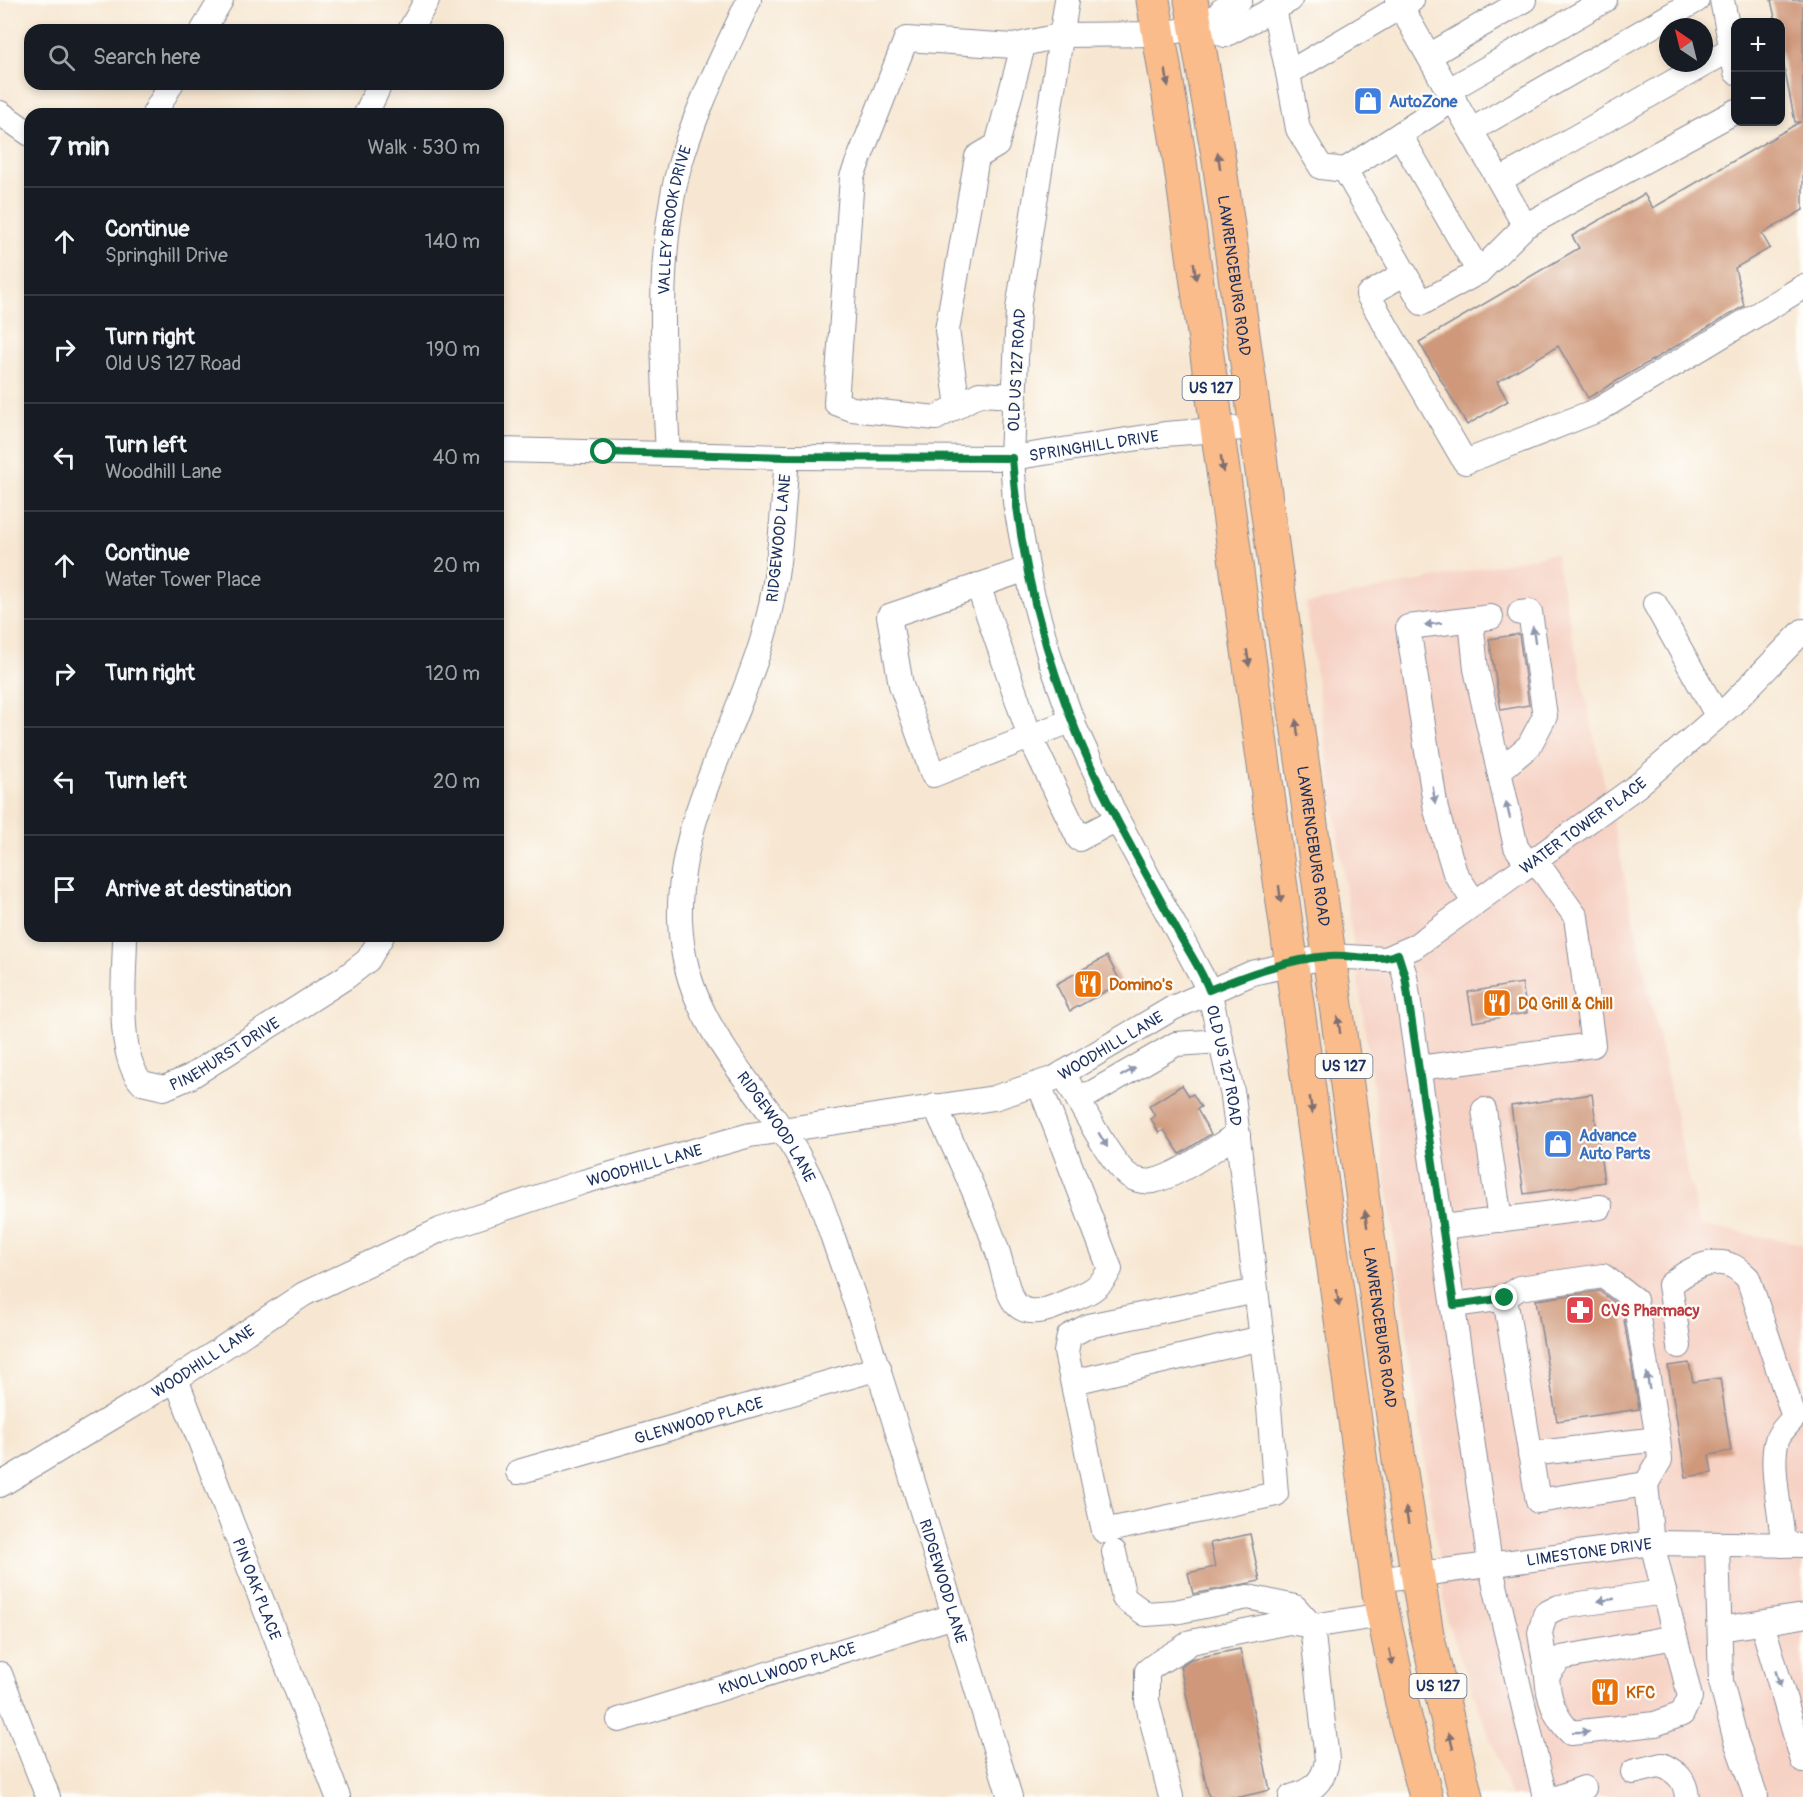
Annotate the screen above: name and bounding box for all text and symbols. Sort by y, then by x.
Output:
north arrow [1659,18,1713,72]
map controls [1731,18,1785,126]
button: + [1731,18,1785,72]
search box [24,24,504,90]
icon: search [45,41,78,74]
text: Search here [93,43,200,71]
one-way arrow [1162,69,1171,88]
button: − [1731,72,1785,126]
shop icon: AutoZone [1352,85,1384,117]
place label: AutoZone [1389,92,1459,112]
text: 7 min [48,131,110,163]
text: Walk · 530 m [368,135,480,160]
street label: VALLEY BROOK DRIVE [654,143,696,295]
one-way arrow [1214,151,1223,170]
street label: LAWRENCEBURG ROAD [1213,194,1255,357]
text: Continue [105,215,189,243]
icon: ahead [48,225,81,258]
text: 140 m [425,229,480,254]
text: Springhill Drive [105,243,228,268]
one-way arrow [1190,262,1199,281]
street label: OLD US 127 ROAD [1004,308,1030,432]
text: Turn right [105,323,195,351]
icon: right [48,333,81,366]
text: 190 m [426,337,480,362]
text: Old US 127 Road [105,351,241,376]
road number: US 127 [1182,376,1240,400]
street label: SPRINGHILL DRIVE [1028,426,1160,466]
text: Turn left [105,431,187,459]
route start [590,438,616,464]
icon: left [48,441,81,474]
text: 40 m [433,445,480,470]
one-way arrow [1217,455,1226,474]
text: Woodhill Lane [105,459,222,484]
street label: RIDGEWOOD LANE [762,473,796,603]
text: Continue [105,539,189,567]
icon: ahead [48,549,81,582]
text: 20 m [433,553,480,578]
text: Water Tower Place [105,567,261,592]
one-way arrow [1423,620,1442,629]
one-way arrow [1529,626,1538,645]
one-way arrow [1244,648,1253,667]
icon: right [48,657,81,690]
text: Turn right [105,659,195,687]
text: 120 m [425,661,480,686]
one-way arrow [1293,719,1302,738]
icon: left [48,765,81,798]
street label: LAWRENCEBURG ROAD [1292,765,1334,928]
text: Turn left [105,767,187,795]
text: 20 m [433,769,480,794]
street label: WATER TOWER PLACE [1516,773,1651,879]
one-way arrow [1429,786,1438,805]
one-way arrow [1503,801,1512,820]
icon: arrive [48,873,81,906]
text: Arrive at destination [105,875,291,903]
one-way arrow [1276,885,1285,904]
restaurant icon: Domino's [1072,968,1104,1000]
place label: Domino's [1109,975,1173,995]
restaurant icon: DQ Grill & Chill [1481,987,1513,1019]
place label: DQ Grill & Chill [1518,994,1613,1014]
street label: OLD US 127 ROAD [1202,1003,1245,1127]
street label: WOODHILL LANE [1055,1007,1167,1085]
street label: PINEHURST DRIVE [167,1013,284,1096]
one-way arrow [1334,1016,1343,1035]
road number: US 127 [1316,1054,1372,1078]
one-way arrow [1120,1066,1136,1077]
street label: RIDGEWOOD LANE [732,1068,820,1186]
one-way arrow [1306,1095,1315,1114]
place label: Advance Auto Parts [1579,1126,1651,1164]
shop icon: Advance Auto Parts [1542,1128,1574,1160]
one-way arrow [1097,1132,1108,1148]
street label: WOODHILL LANE [585,1140,705,1191]
one-way arrow [1361,1209,1370,1228]
street label: LAWRENCEBURG ROAD [1359,1246,1401,1409]
route end [1491,1284,1517,1310]
one-way arrow [1334,1288,1343,1307]
pharmacy icon: CVS Pharmacy [1564,1294,1596,1326]
place label: CVS Pharmacy [1601,1301,1700,1321]
street label: WOODHILL LANE [148,1321,259,1402]
one-way arrow [1643,1371,1652,1390]
street label: GLENWOOD PLACE [632,1393,766,1449]
one-way arrow [1403,1506,1412,1525]
street label: RIDGEWOOD LANE [914,1517,971,1646]
street label: LIMESTONE DRIVE [1525,1534,1653,1571]
street label: PIN OAK PLACE [228,1535,285,1643]
one-way arrow [1596,1596,1615,1605]
street label: KNOLLWOOD PLACE [716,1638,859,1699]
one-way arrow [1387,1647,1396,1666]
one-way arrow [1774,1670,1783,1688]
road number: US 127 [1410,1674,1466,1698]
restaurant icon: KFC [1589,1676,1621,1708]
place label: KFC [1626,1683,1655,1703]
one-way arrow [1571,1728,1590,1737]
one-way arrow [1445,1731,1455,1750]

